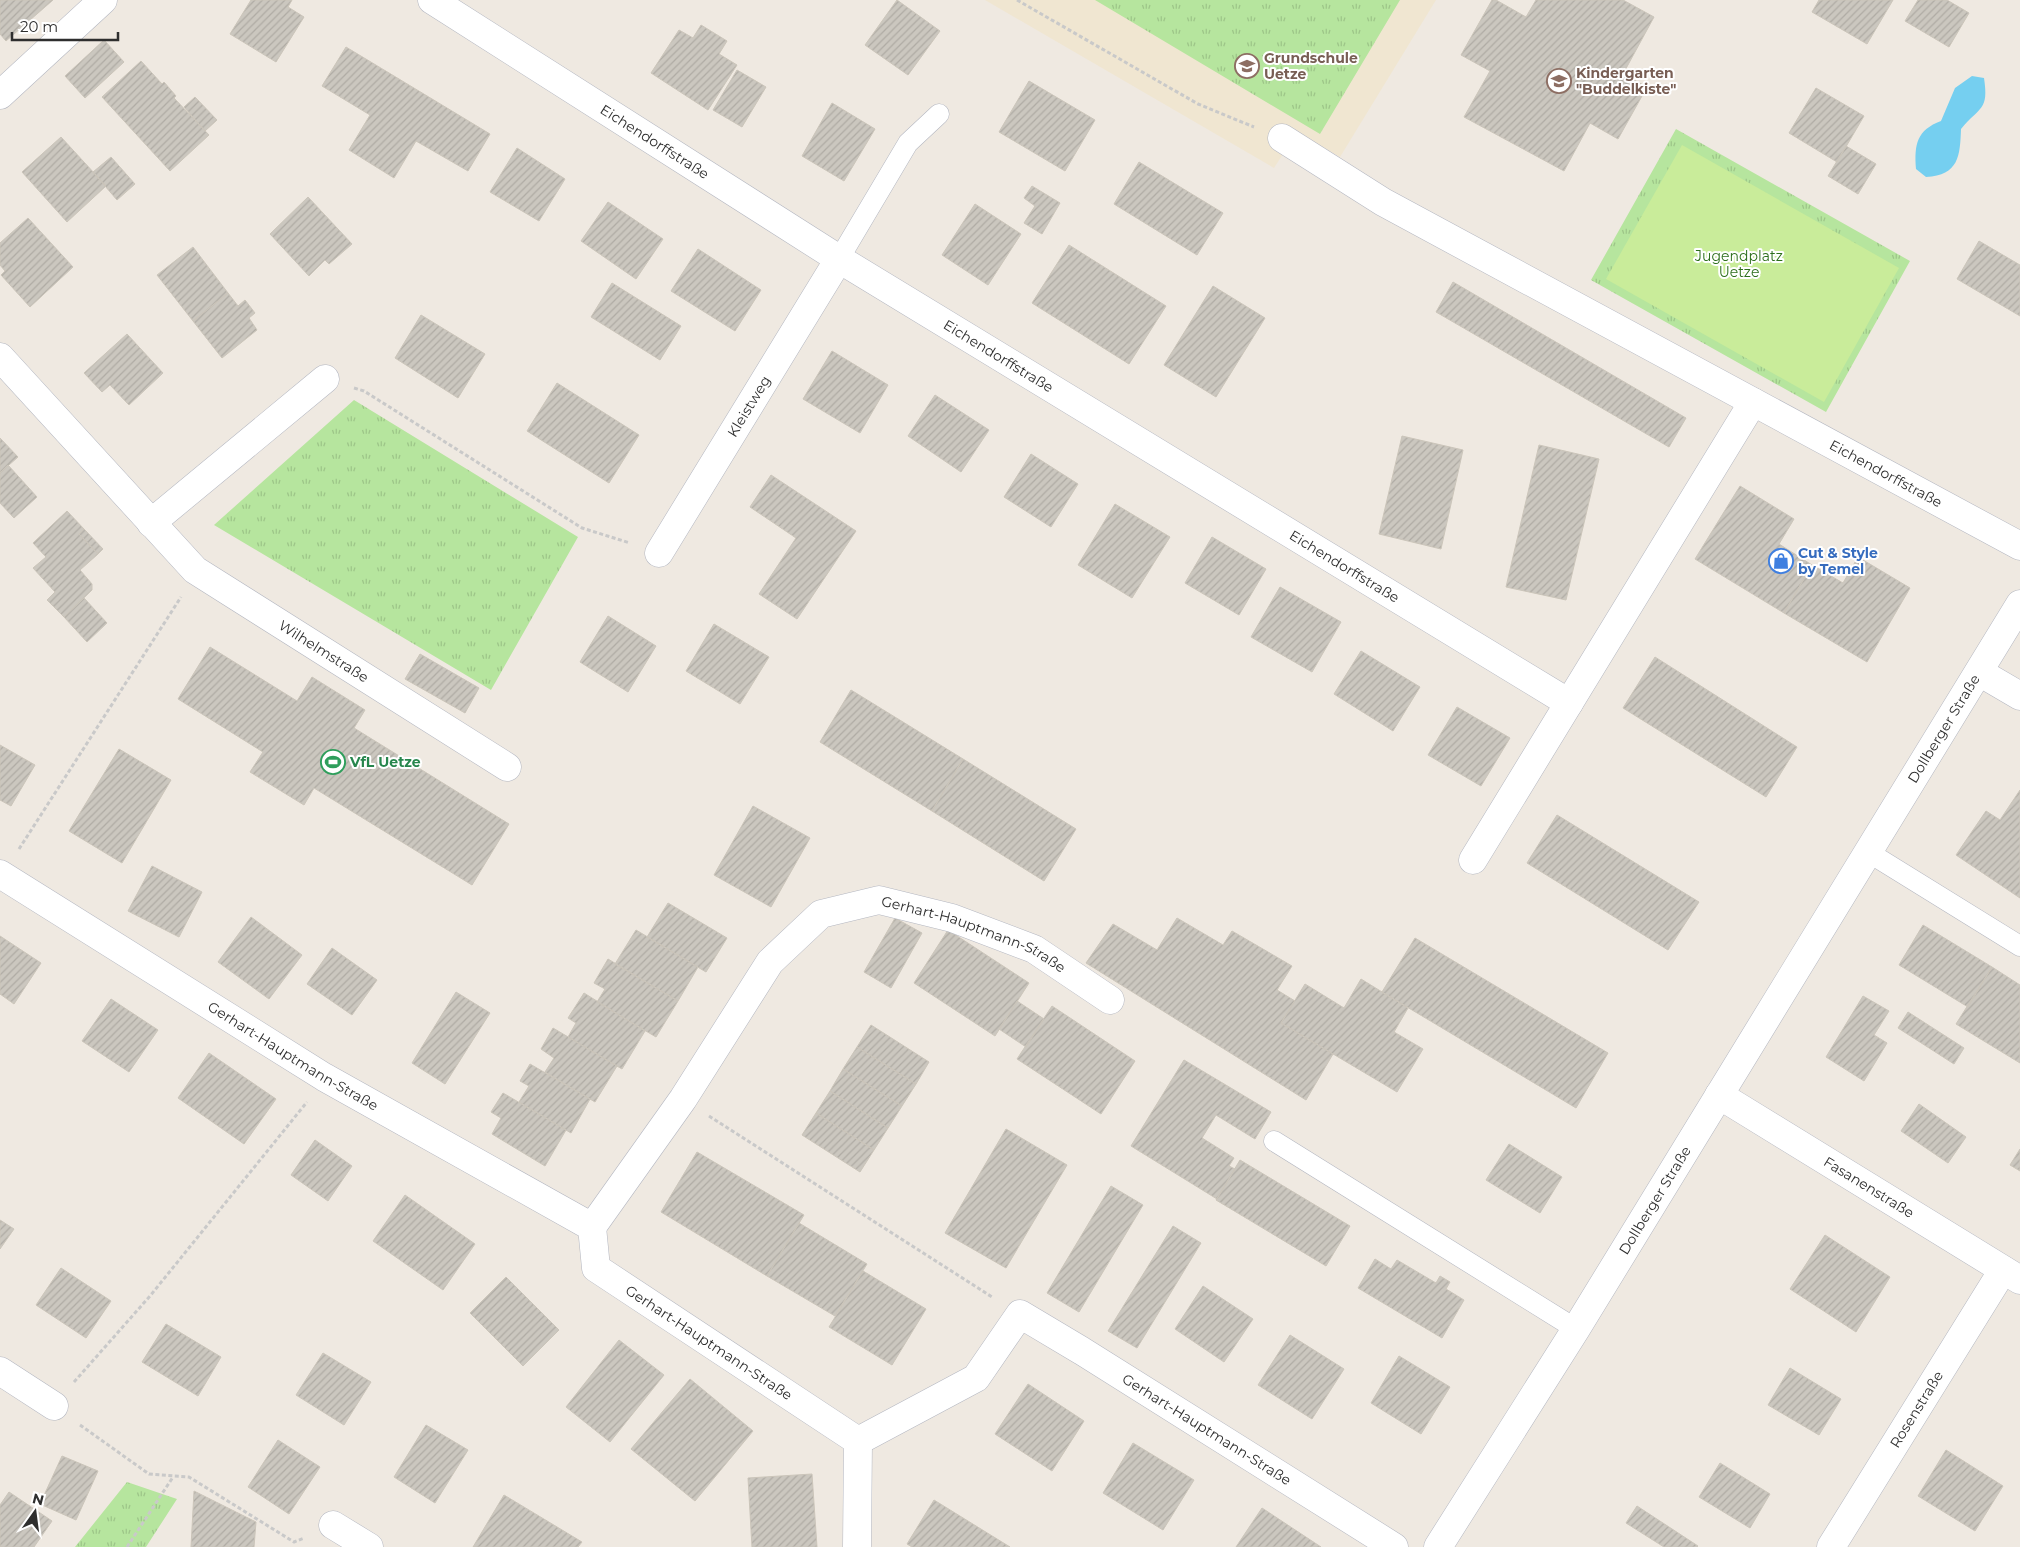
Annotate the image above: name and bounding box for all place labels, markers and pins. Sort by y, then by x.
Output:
place label: Grundschule Uetze [1264,49,1358,83]
school or university icon: Grundschule Uetze [1234,53,1260,79]
place label: Kindergarten "Buddelkiste" [1576,64,1676,98]
school or university icon: Kindergarten "Buddelkiste" [1546,68,1572,94]
place label: Cut & Style by Temel [1798,544,1878,578]
shop icon: Cut & Style by Temel [1768,548,1794,574]
sports icon: VfL Uetze [320,749,346,775]
place label: VfL Uetze [349,753,421,771]

